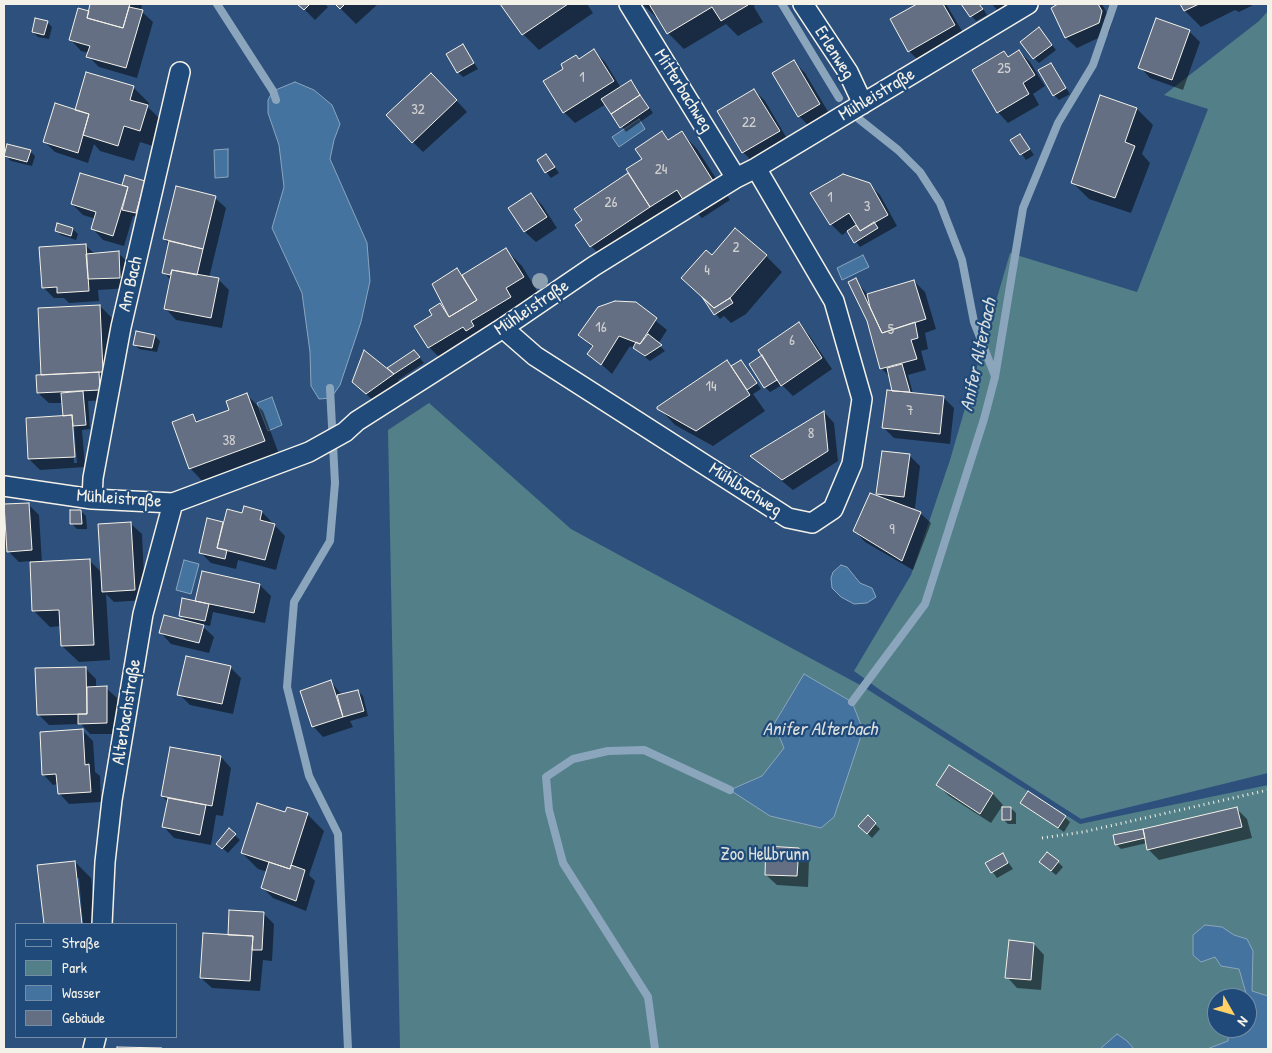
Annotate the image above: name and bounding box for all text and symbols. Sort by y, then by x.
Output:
street label: Erlenweg [809,22,859,84]
street label: Mitterbachweg [649,46,717,136]
house number: 25 [997,60,1011,78]
street label: Mühleistraße [835,64,919,126]
house number: 1 [579,69,585,87]
house number: 32 [411,101,425,119]
house number: 22 [742,114,756,132]
house number: 24 [655,161,667,179]
house number: 1 [827,189,833,207]
house number: 26 [604,194,618,212]
house number: 3 [864,198,870,216]
house number: 2 [732,239,740,257]
street label: Am Bach [114,254,148,314]
house number: 4 [704,262,710,280]
street label: Mühleistraße [491,275,573,341]
water label: Anifer Alterbach [956,297,1002,413]
house number: 16 [595,319,607,337]
house number: 5 [888,321,894,339]
house number: 6 [789,332,795,350]
house number: 14 [705,378,717,396]
house number: 7 [906,402,914,420]
house number: 8 [808,425,814,443]
house number: 38 [222,432,236,450]
street label: Mühlbachweg [704,458,786,522]
street label: Mühleistraße [76,485,162,513]
house number: 9 [889,521,895,539]
street label: Alterbachstraße [108,658,146,766]
water label: Anifer Alterbach [763,719,877,741]
park label: Zoo Hellbrunn [721,844,809,866]
legend [15,923,178,1038]
text: Straße [62,932,100,953]
text: Park [62,957,87,978]
text: Wasser [62,982,100,1003]
north arrow [1207,988,1257,1038]
text: Gebäude [62,1007,105,1028]
text: N [1234,1013,1253,1031]

